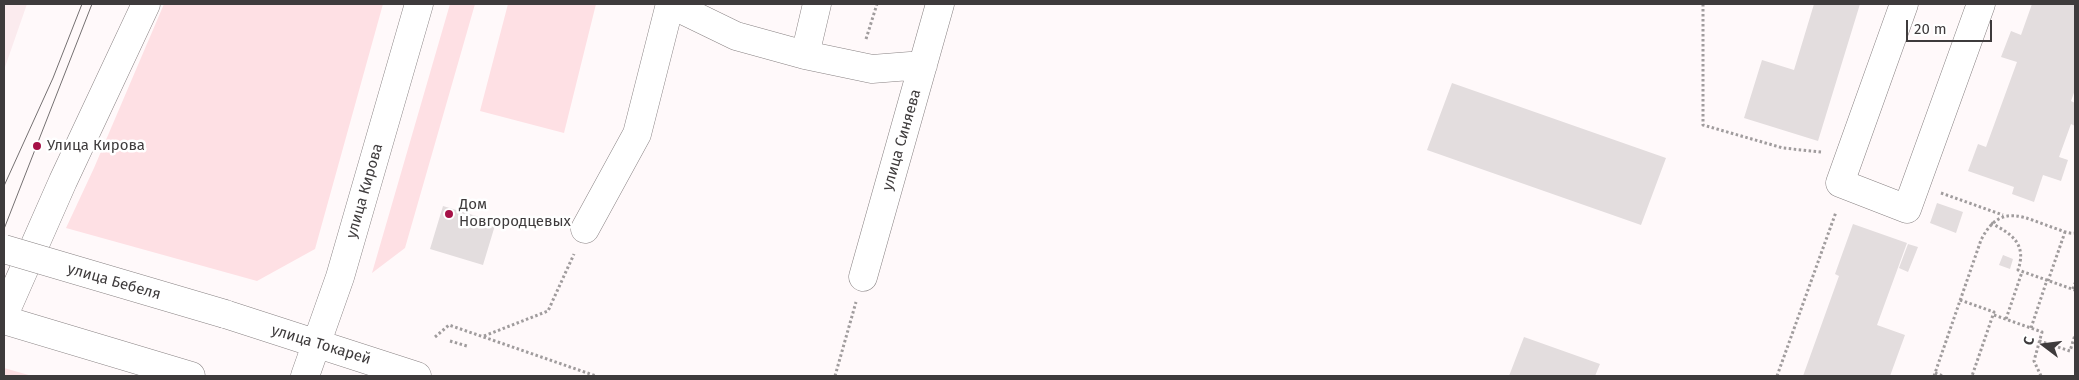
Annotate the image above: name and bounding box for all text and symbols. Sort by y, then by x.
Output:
scale bar [1909,10,1995,42]
text: 20 m [1914,20,1947,38]
street label: улица Синяева [879,87,925,193]
place label: Улица Кирова [47,137,145,155]
marker: Улица Кирова [31,140,43,152]
street label: улица Кирова [343,142,387,240]
place label: Дом Новгородцевых [459,196,571,231]
marker: Дом Новгородцевых [443,208,455,220]
street label: улица Бебеля [65,260,163,304]
north arrow [2019,320,2069,370]
street label: улица Токарей [269,321,373,369]
text: С [2020,335,2038,347]

